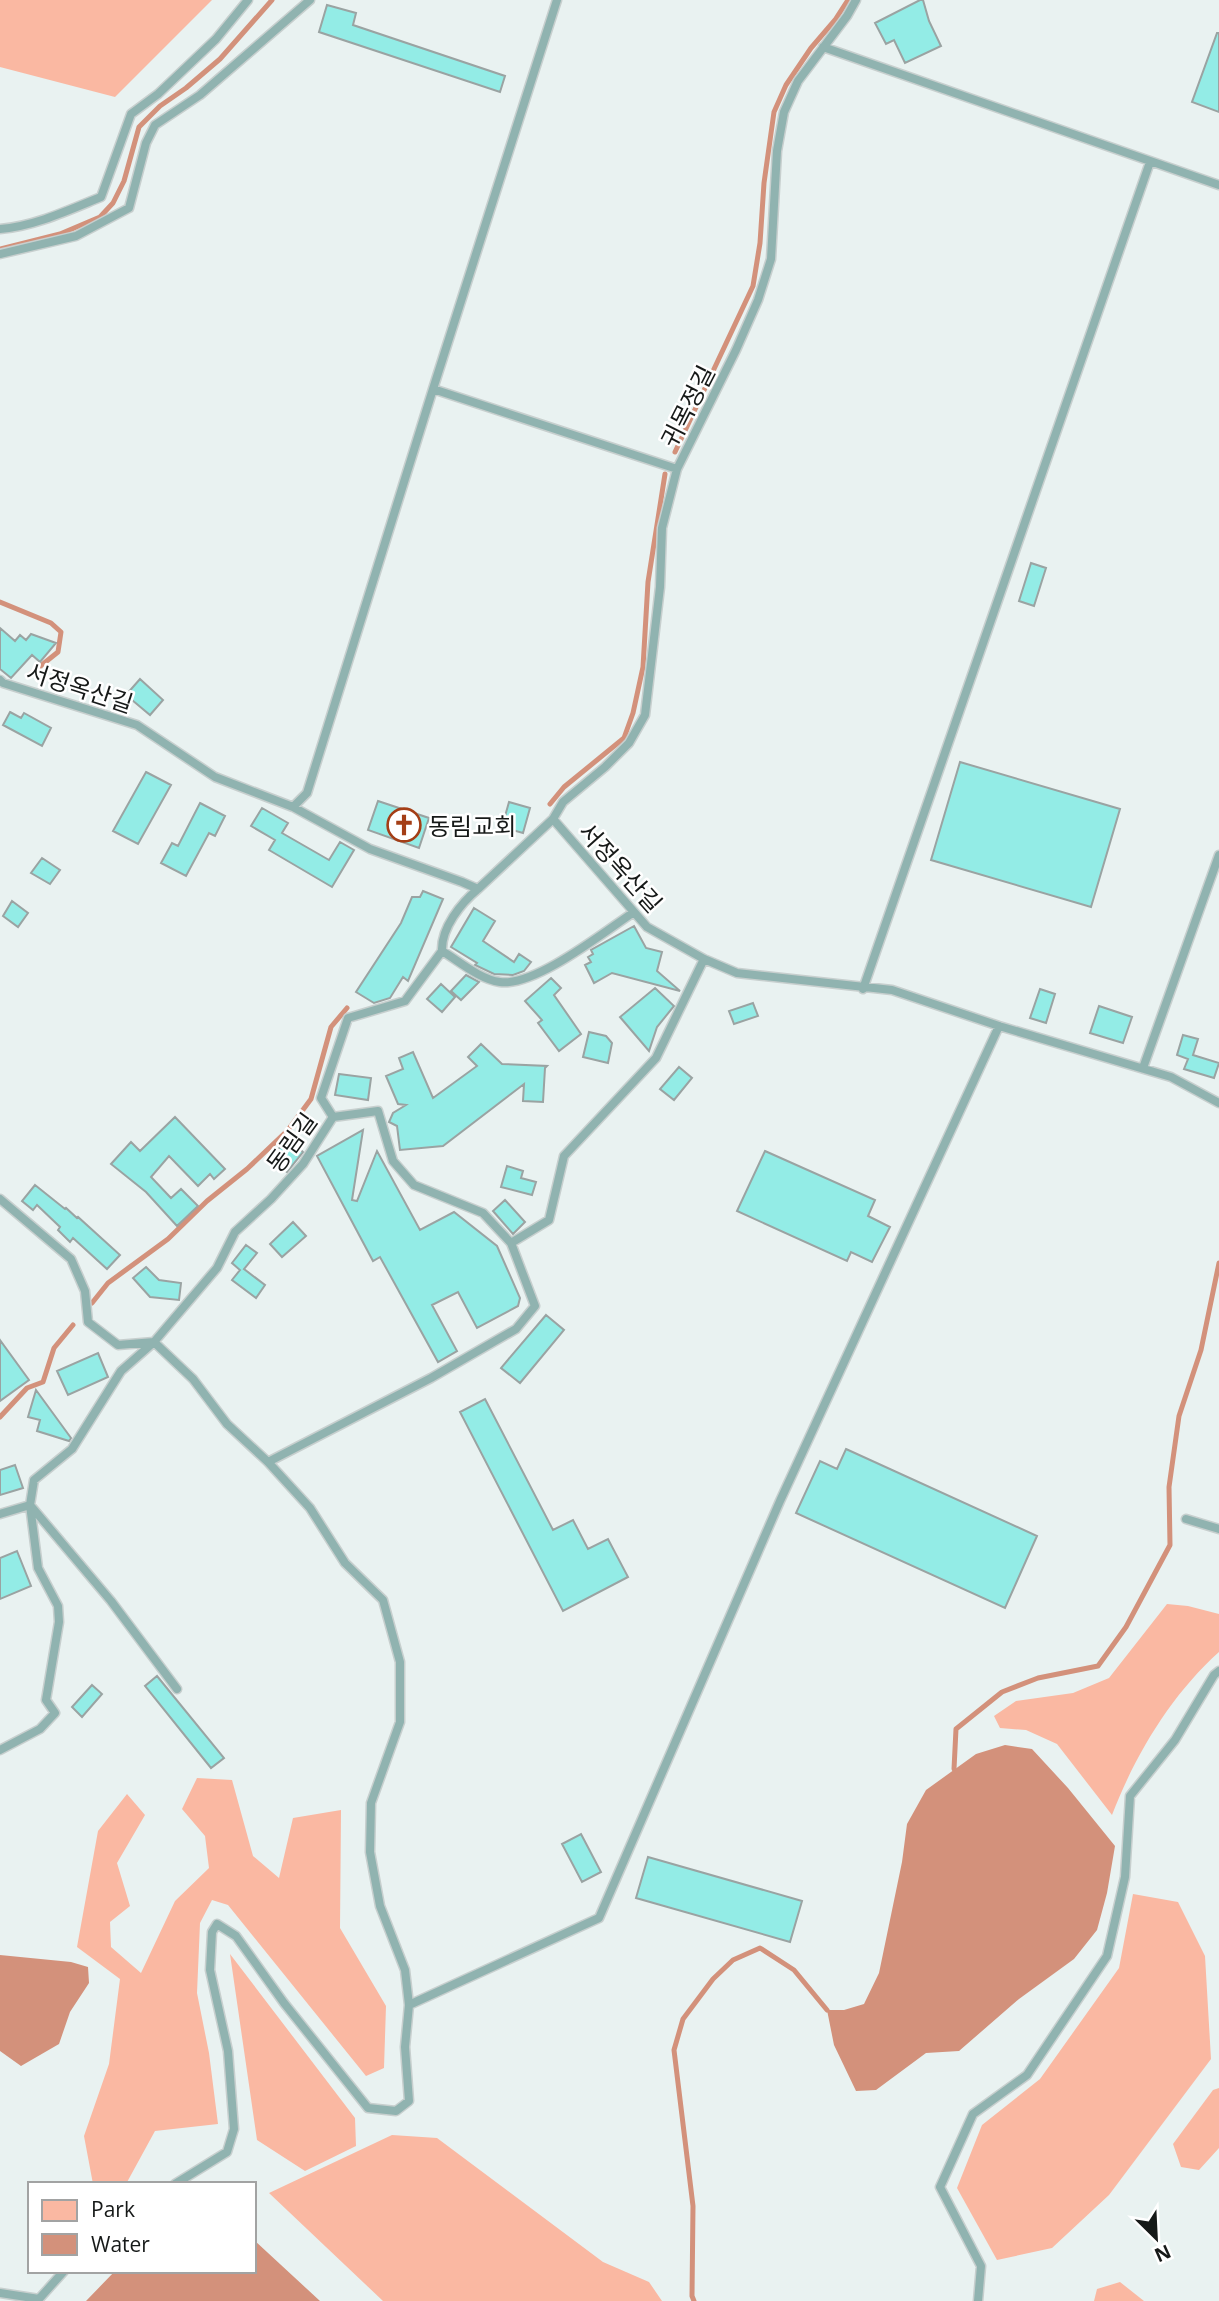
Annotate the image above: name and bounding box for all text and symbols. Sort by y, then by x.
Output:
street label: 귀목정길 [652,359,722,453]
street label: 서정옥산길 [22,654,138,720]
church icon: 동림교회 [385,806,423,844]
place label: 동림교회 [428,809,516,842]
street label: 서정옥산길 [572,815,670,919]
street label: 동림길 [258,1106,324,1178]
legend [28,2182,256,2273]
text: Park [91,2195,135,2223]
north arrow [1121,2203,1191,2273]
text: Water [91,2230,150,2258]
text: N [1151,2239,1175,2269]

